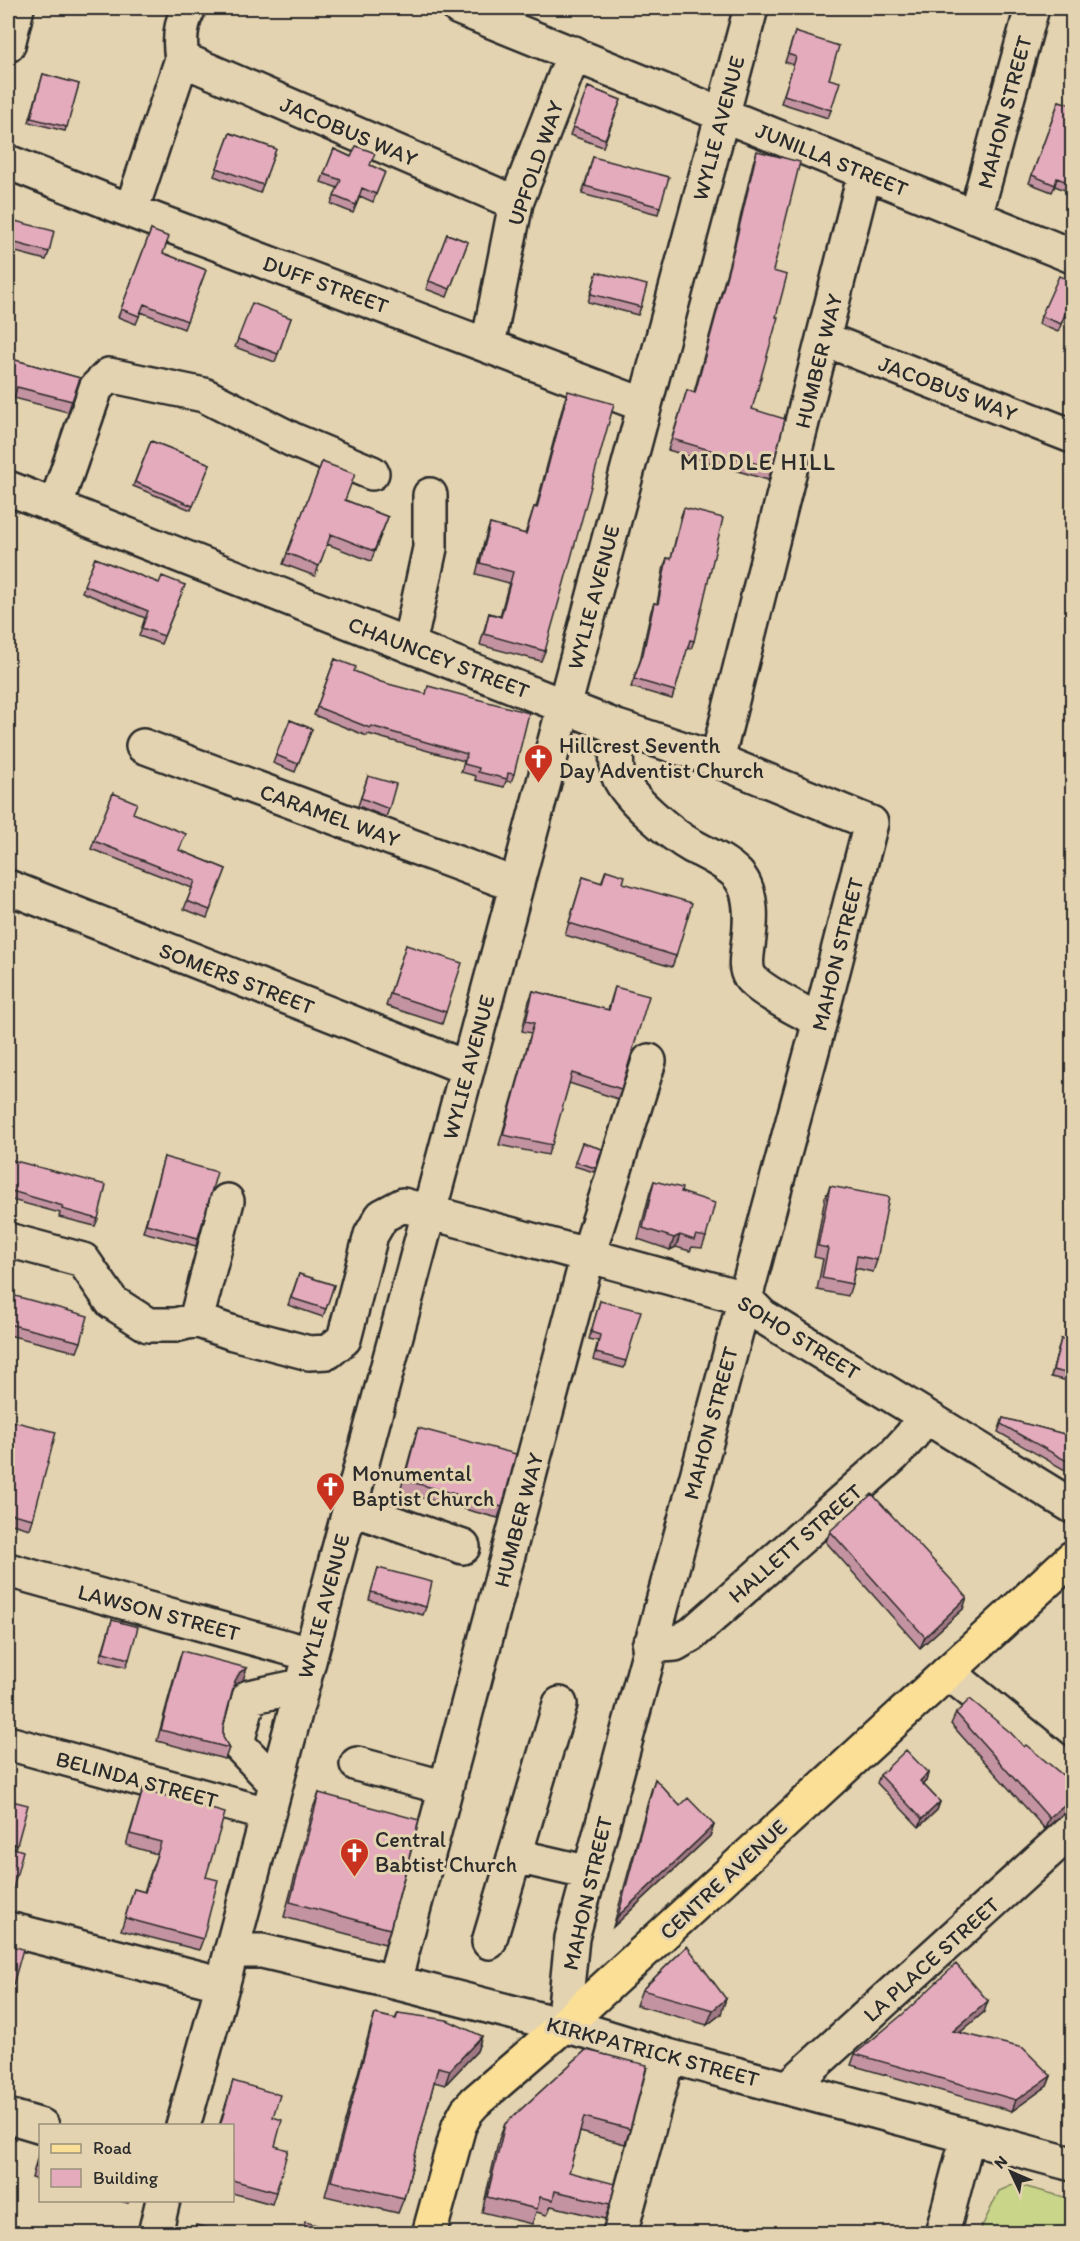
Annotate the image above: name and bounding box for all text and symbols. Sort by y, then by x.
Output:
street label: MAHON STREET [971,32,1038,192]
street label: WYLIE AVENUE [686,53,751,203]
street label: JACOBUS WAY [276,90,422,173]
street label: UPFOLD WAY [501,97,570,229]
street label: JUNILLA STREET [752,117,913,203]
street label: DUFF STREET [259,249,393,320]
street label: HUMBER WAY [789,290,848,431]
street label: JACOBUS WAY [875,350,1021,427]
district label: MIDDLE HILL [680,447,836,476]
street label: WYLIE AVENUE [561,522,626,672]
street label: CHAUNCEY STREET [344,610,534,705]
place label: Hillcrest Seventh Day Adventist Church [559,732,764,784]
church icon: Hillcrest Seventh Day Adventist Church [522,742,554,784]
street label: CARAMEL WAY [256,778,404,853]
street label: MAHON STREET [805,874,870,1034]
street label: SOMERS STREET [155,936,319,1021]
street label: WYLIE AVENUE [436,992,501,1142]
street label: SOHO STREET [732,1289,866,1386]
street label: MAHON STREET [677,1343,744,1503]
street label: HUMBER WAY [488,1450,549,1590]
place label: Monumental Baptist Church [352,1460,494,1512]
church icon: Monumental Baptist Church [315,1470,347,1512]
street label: HALLETT STREET [723,1477,868,1609]
street label: WYLIE AVENUE [291,1531,356,1681]
street label: LAWSON STREET [75,1578,244,1647]
street label: BELINDA STREET [53,1745,221,1814]
street label: MAHON STREET [557,1813,618,1973]
street label: CENTRE AVENUE [654,1813,793,1945]
place label: Central Babtist Church [375,1826,517,1878]
church icon: Central Babtist Church [338,1836,370,1878]
street label: LA PLACE STREET [858,1891,1005,2028]
street label: KIRKPATRICK STREET [544,2010,763,2093]
legend [39,2124,234,2202]
text: Road [93,2137,132,2159]
north arrow [981,2142,1041,2202]
text: N [990,2151,1011,2172]
text: Building [93,2167,159,2189]

